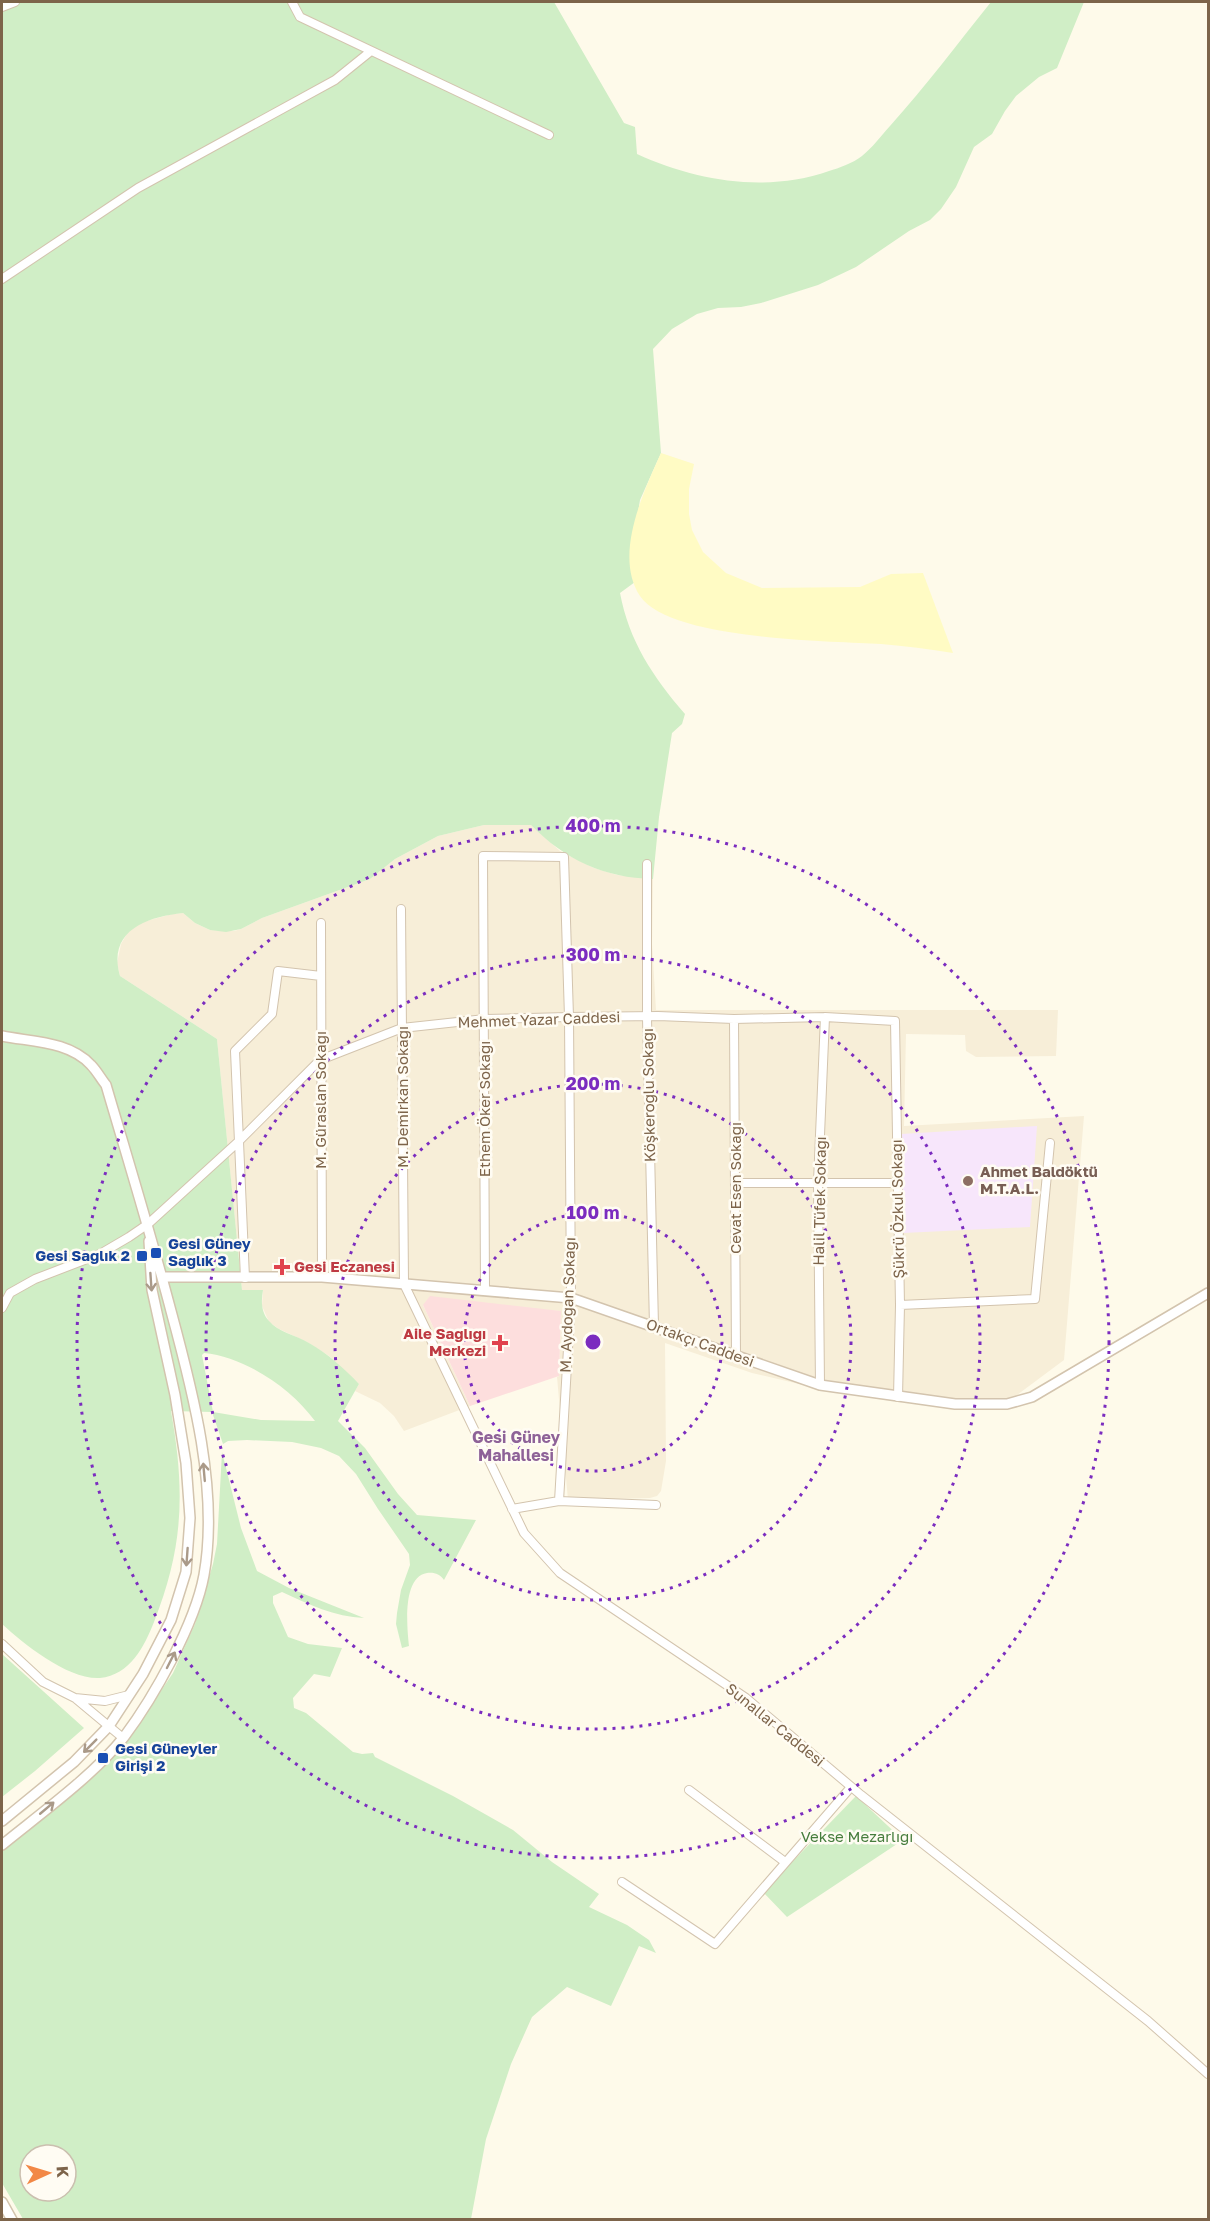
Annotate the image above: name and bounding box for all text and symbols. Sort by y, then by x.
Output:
text: 400 m [566,814,620,836]
text: 300 m [566,943,620,965]
street label: Mehmet Yazar Caddesi [457,1007,621,1031]
street label: M. Demirkan Sokağı [393,1026,411,1168]
street label: Köşkeroğlu Sokağı [638,1028,658,1162]
street label: M. Güraslan Sokağı [311,1031,329,1169]
street label: Ethem Öker Sokağı [475,1041,493,1177]
text: 200 m [566,1072,620,1094]
street label: Cevat Esen Sokağı [726,1122,744,1254]
street label: Halil Tüfek Sokağı [809,1136,829,1266]
street label: Şükrü Özkul Sokağı [887,1139,907,1279]
place label: Ahmet Baldöktü M.T.A.L. [980,1162,1098,1197]
marker: Ahmet Baldöktü M.T.A.L. [961,1174,975,1188]
text: 100 m [567,1201,619,1223]
place label: Gesi Güney Sağlık 3 [168,1234,251,1269]
street label: M. Aydoğan Sokağı [556,1237,578,1373]
place label: Gesi Sağlık 2 [35,1246,130,1264]
marker: Gesi Güney Sağlık 3 [149,1246,163,1260]
marker: Gesi Sağlık 2 [135,1249,149,1263]
place label: Gesi Eczanesi [294,1257,395,1275]
marker: Gesi Eczanesi [275,1260,289,1274]
one-way arrow [146,1271,157,1291]
street label: Ortakçı Caddesi [644,1314,757,1370]
place label: Aile Sağlığı Merkezi [403,1324,486,1359]
centre of rings [583,1332,603,1352]
marker: Aile Sağlığı Merkezi [491,1334,509,1352]
district label: Gesi Güney Mahallesi [472,1427,561,1465]
one-way arrow [198,1462,209,1482]
one-way arrow [181,1547,192,1567]
one-way arrow [165,1651,177,1669]
street label: Sunallar Caddesi [723,1679,829,1770]
one-way arrow [82,1739,97,1754]
place label: Gesi Güneyler Girişi 2 [115,1739,218,1774]
marker: Gesi Güneyler Girişi 2 [96,1751,110,1765]
one-way arrow [39,1801,54,1815]
park label: Vekse Mezarlığı [801,1827,913,1845]
north arrow [18,2143,78,2203]
text: K [53,2165,73,2179]

